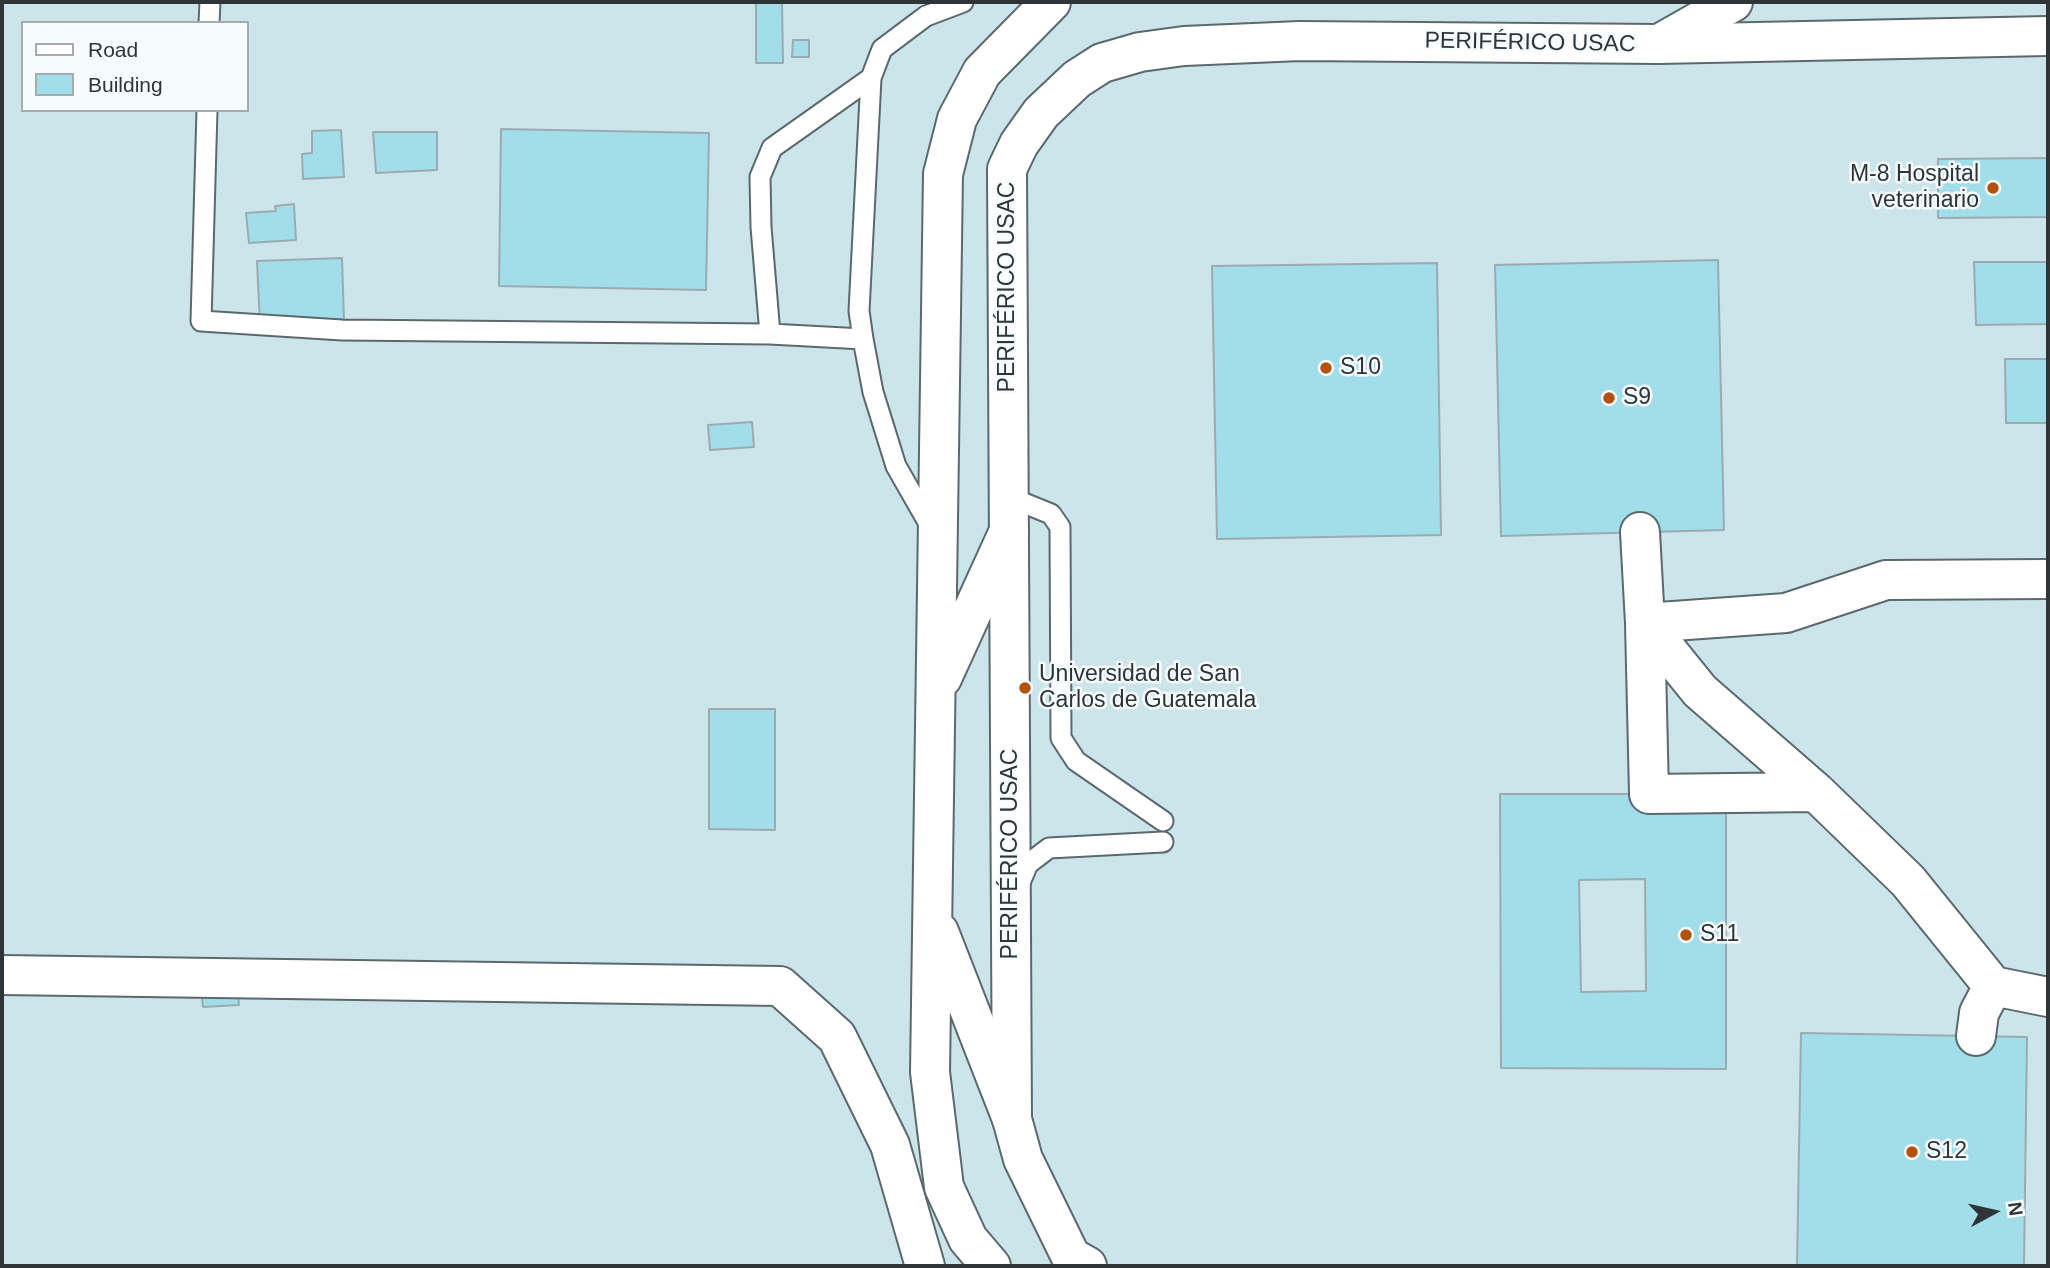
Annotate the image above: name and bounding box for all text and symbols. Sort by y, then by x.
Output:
legend [21,21,248,112]
street label: PERIFÉRICO USAC [1424,27,1636,59]
text: Road [88,38,138,61]
text: Building [88,73,163,96]
place label: M-8 Hospital veterinario [1850,161,1979,215]
marker: M-8 Hospital veterinario [1985,180,2001,196]
street label: PERIFÉRICO USAC [994,182,1022,392]
place label: S10 [1340,354,1381,382]
marker: S10 [1318,360,1334,376]
place label: S9 [1623,384,1651,412]
marker: S9 [1601,390,1617,406]
place label: Universidad de San Carlos de Guatemala [1039,661,1256,715]
marker: Universidad de San Carlos de Guatemala [1017,680,1033,696]
street label: PERIFÉRICO USAC [997,749,1025,959]
place label: S11 [1700,921,1739,949]
marker: S11 [1678,927,1694,943]
place label: S12 [1926,1138,1967,1166]
marker: S12 [1904,1144,1920,1160]
north arrow [1959,1177,2029,1247]
text: N [2004,1201,2027,1217]

